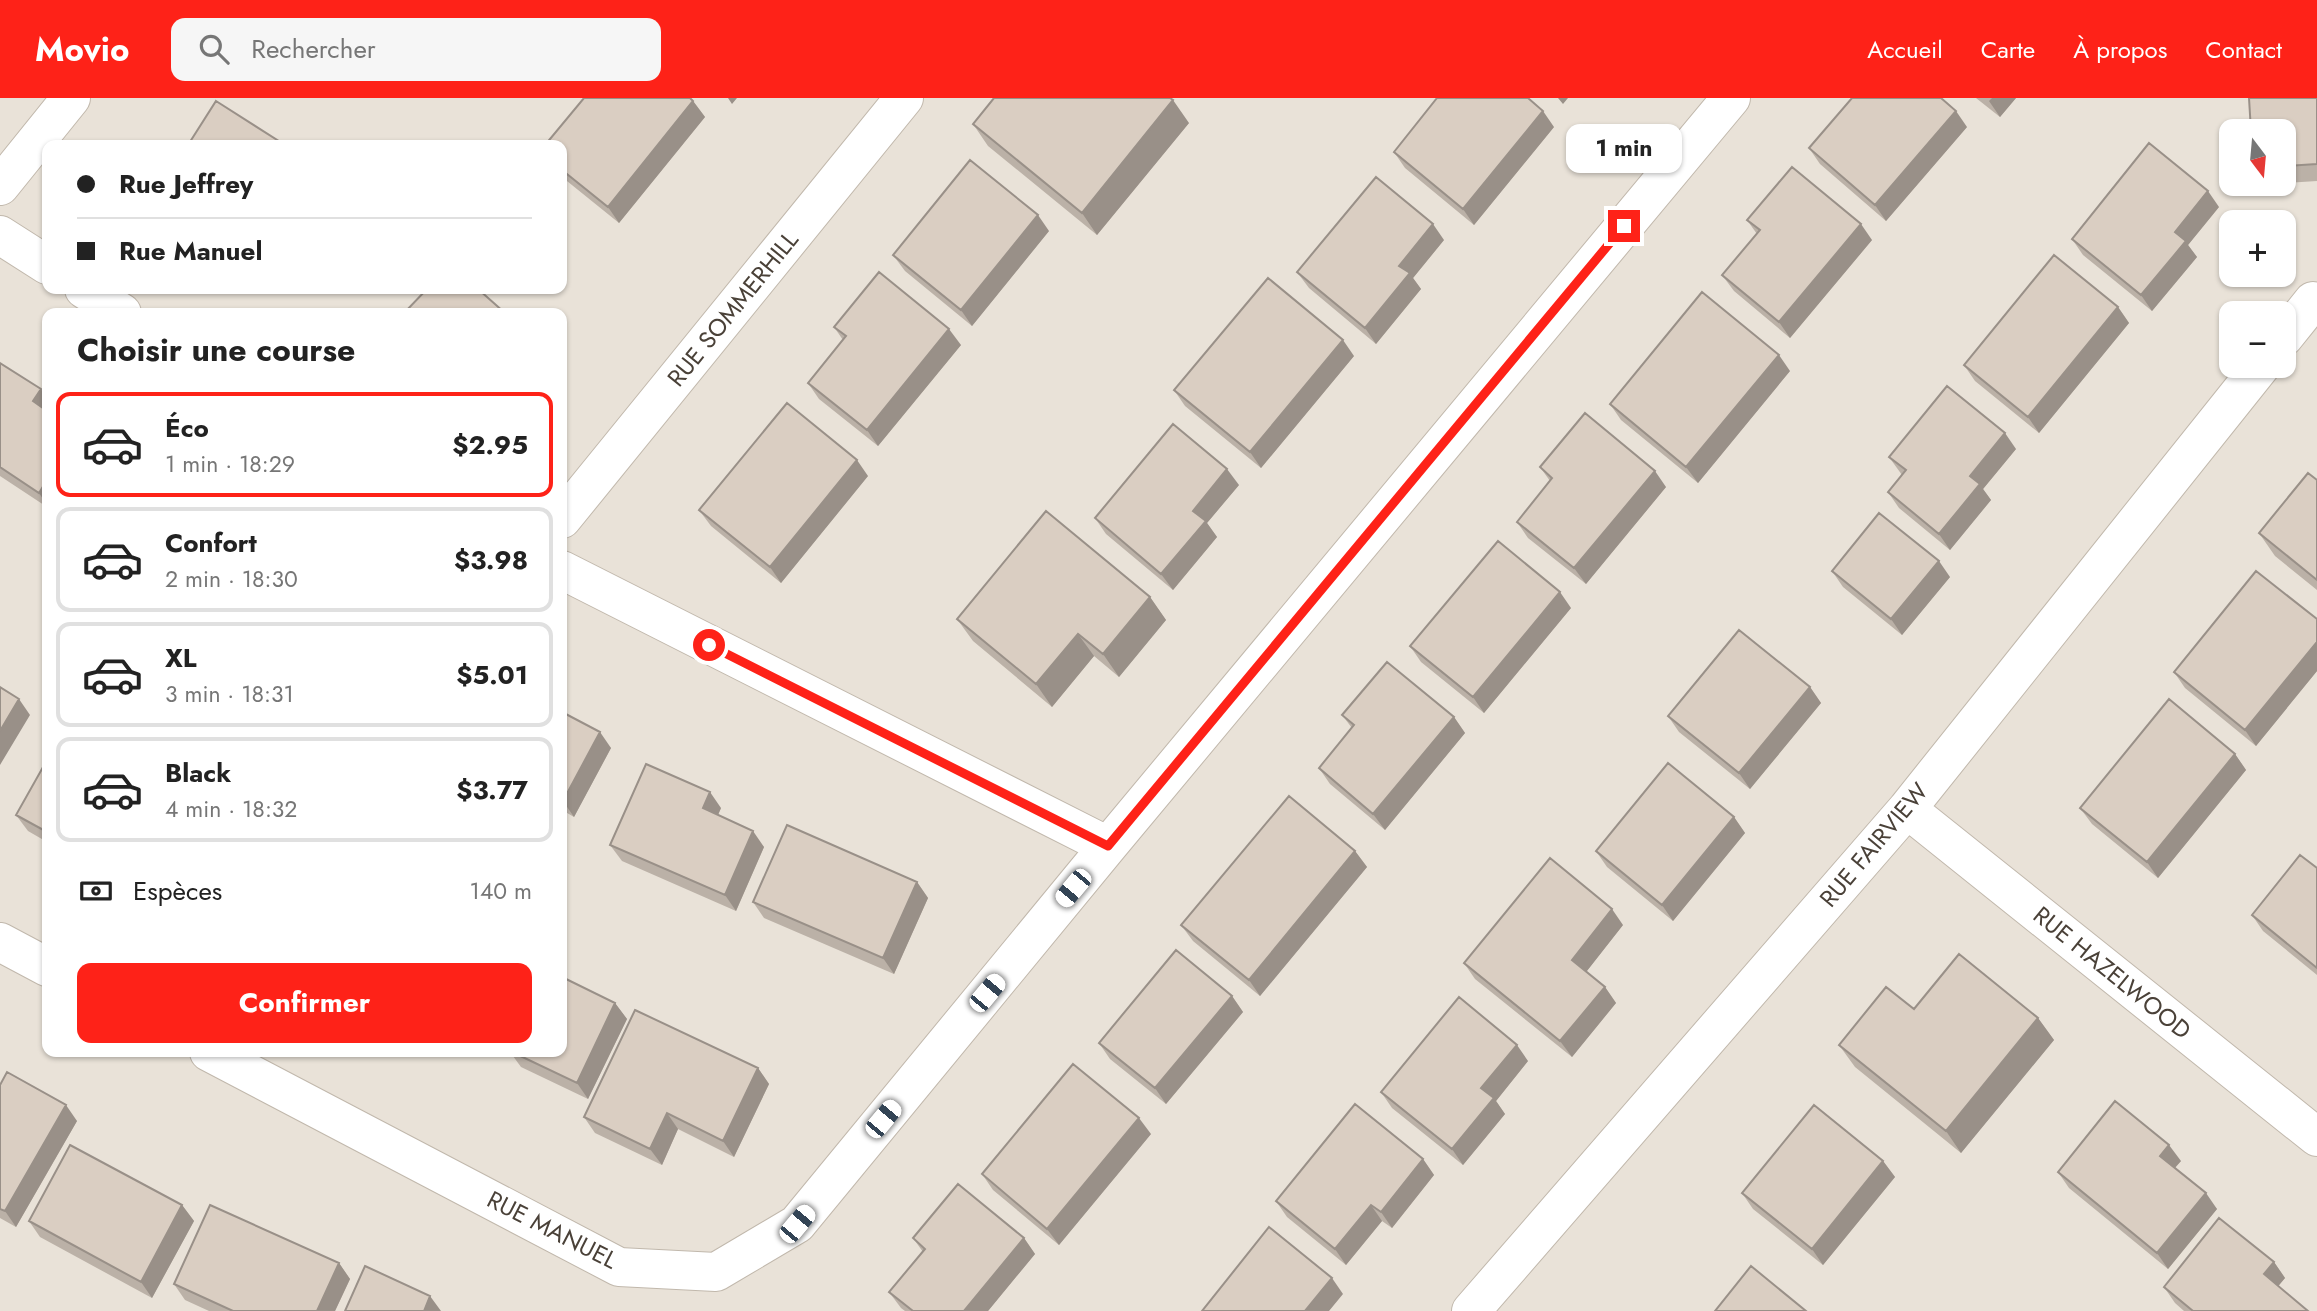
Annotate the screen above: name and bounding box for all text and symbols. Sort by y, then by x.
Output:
search box [171,18,661,81]
text: Movio [35,26,129,73]
icon: search [195,30,233,68]
text: Rechercher [251,30,376,68]
text: Accueil [1867,32,1943,67]
text: Carte [1981,32,2035,67]
text: À propos [2073,32,2167,67]
text: Contact [2205,32,2282,67]
north arrow [2219,119,2296,196]
map controls [2219,119,2296,378]
callout: 1 min [1566,124,1682,174]
text: 1 min [1595,131,1653,165]
text: Rue Jeffrey [119,165,253,203]
route end [1608,210,1640,242]
button: + [2219,210,2296,287]
street label: RUE SOMMERHILL [659,223,806,394]
text: Rue Manuel [119,232,262,270]
button: − [2219,301,2296,378]
text: Choisir une course [77,327,355,373]
text: Éco [165,409,209,447]
icon: car [81,413,144,476]
text: $2.95 [452,426,528,464]
text: 1 min · 18:29 [165,447,295,481]
text: Confort [165,524,257,562]
icon: car [81,528,144,591]
text: $3.98 [454,541,528,579]
text: 2 min · 18:30 [165,562,298,596]
route start [693,629,725,661]
text: XL [165,639,197,677]
icon: car [81,643,144,706]
text: $5.01 [456,656,528,694]
text: 3 min · 18:31 [165,677,294,711]
text: Black [165,754,231,792]
icon: car [81,758,144,821]
text: $3.77 [456,771,528,809]
street label: RUE FAIRVIEW [1811,775,1936,915]
text: 4 min · 18:32 [165,792,297,826]
car [1052,865,1095,911]
icon: cash [77,872,115,910]
text: Espèces [133,872,222,910]
text: 140 m [470,874,532,908]
street label: RUE HAZELWOOD [2026,898,2199,1047]
button: Confirmer [77,963,532,1043]
car [966,970,1009,1016]
car [862,1096,905,1142]
street label: RUE MANUEL [481,1182,624,1277]
car [776,1201,819,1247]

